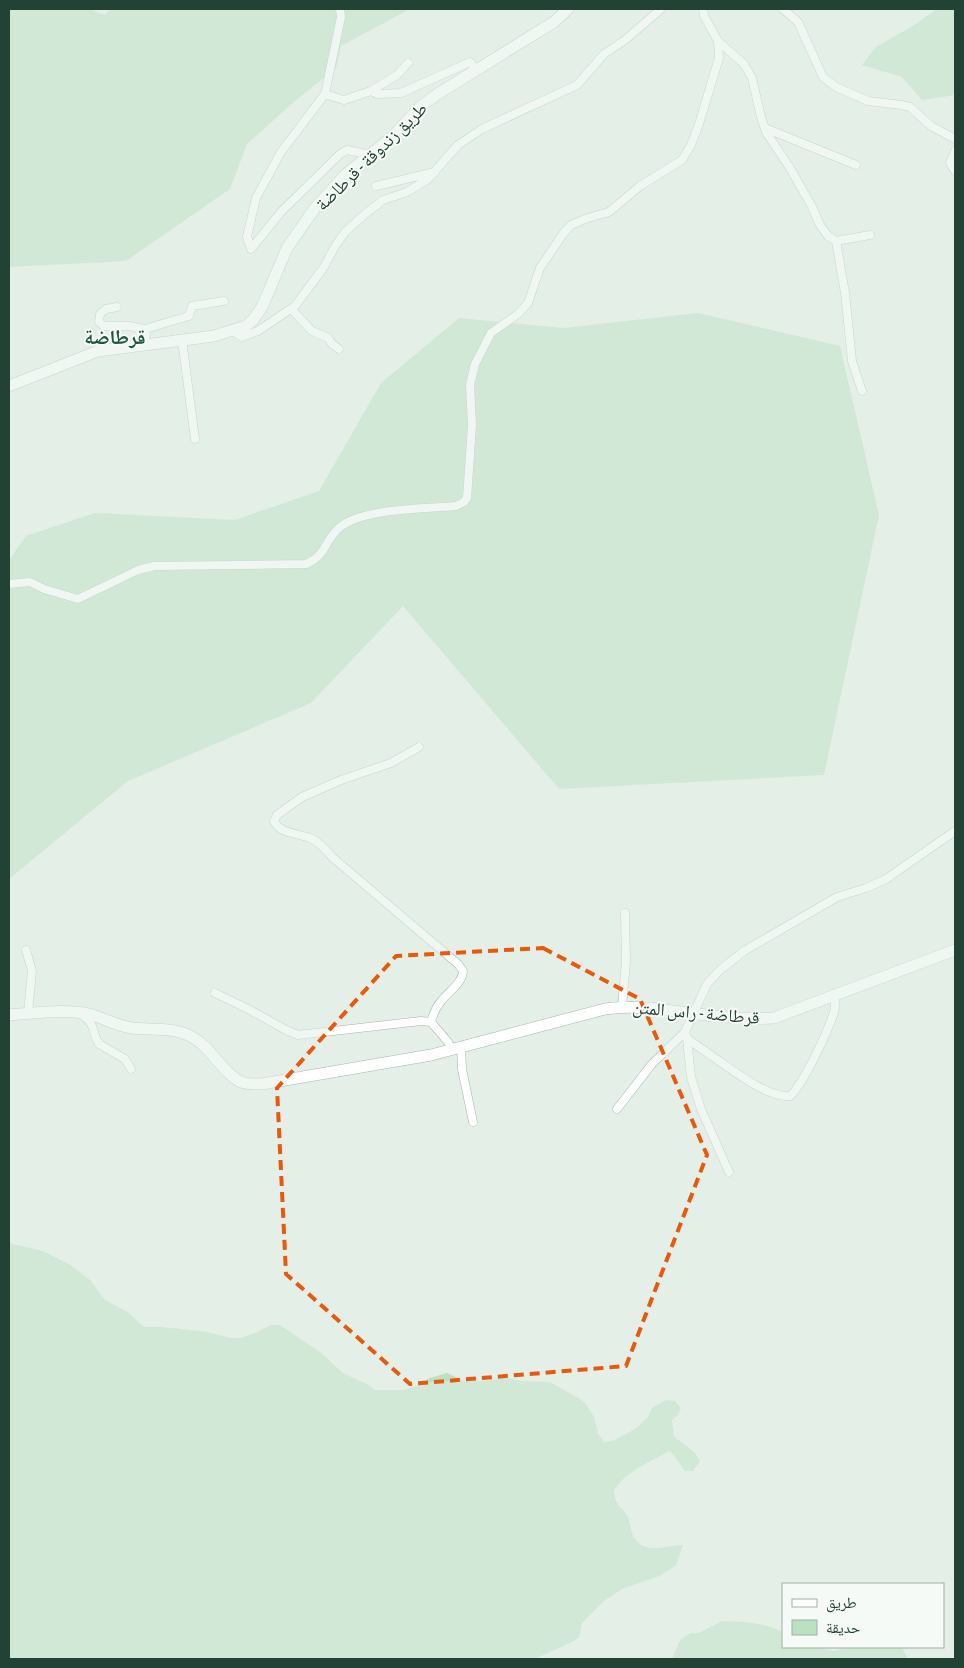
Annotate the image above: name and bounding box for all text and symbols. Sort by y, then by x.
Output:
street label: طريق زندوقة - قرطاضة [311,97,432,215]
district label: قرطاضة [84,325,146,349]
street label: قرطاضة - راس المتن [632,996,760,1029]
legend [782,1583,944,1648]
text: طريق [826,1594,857,1613]
text: حديقة [826,1619,861,1636]

